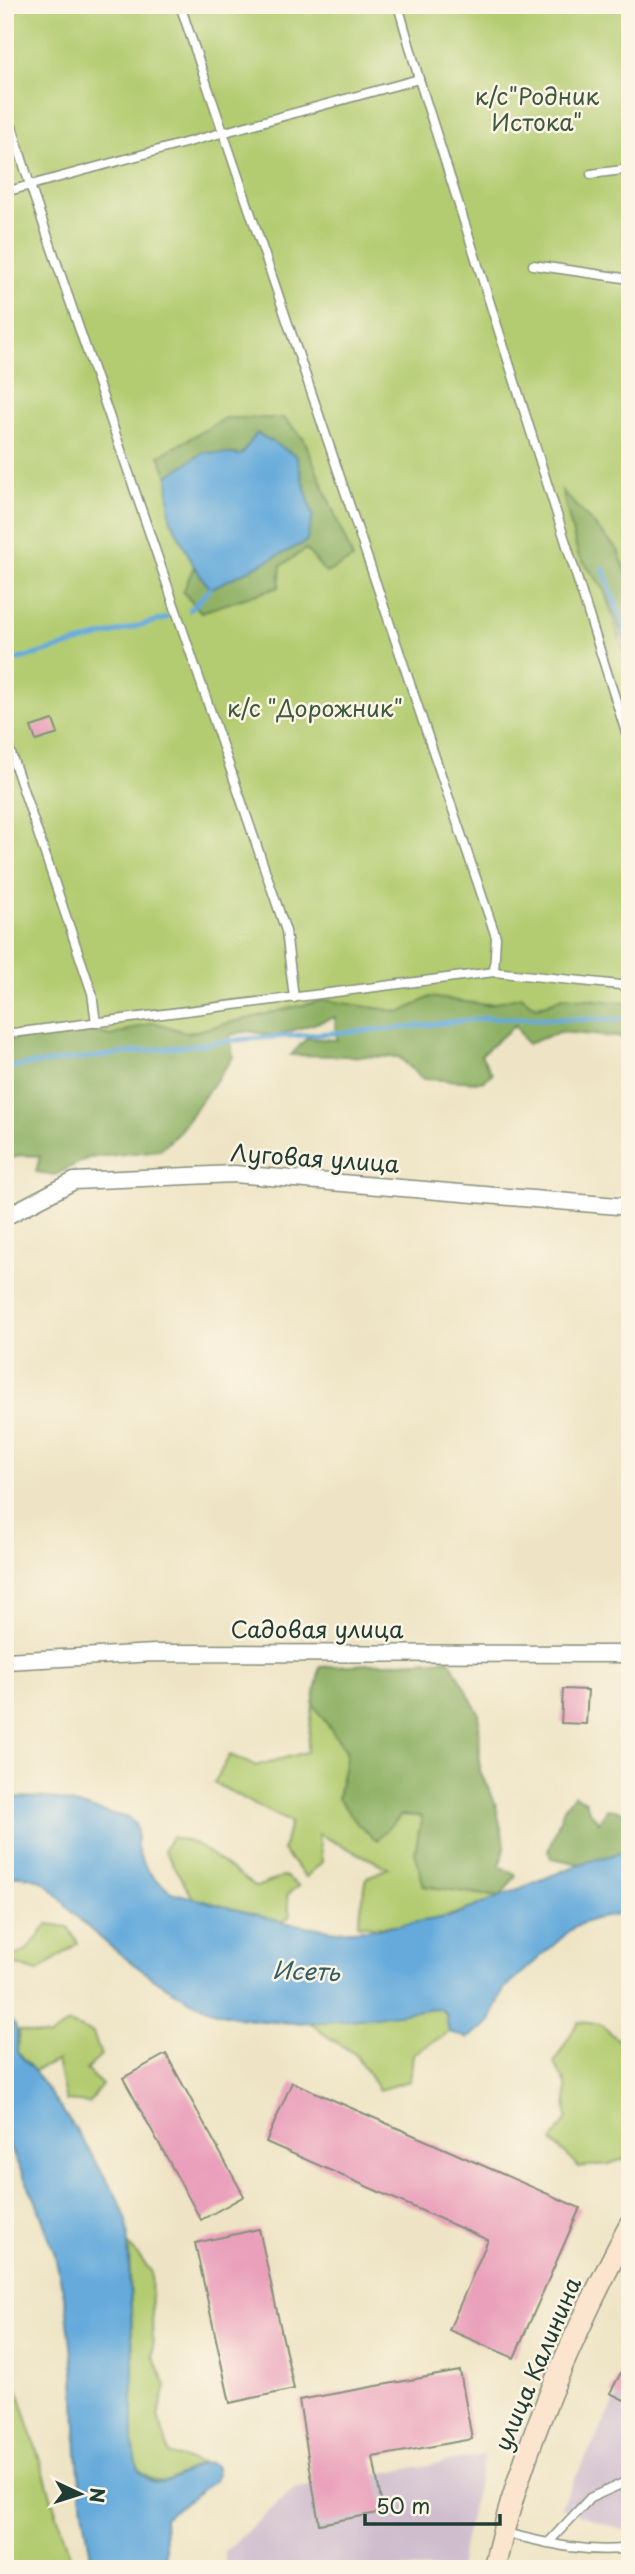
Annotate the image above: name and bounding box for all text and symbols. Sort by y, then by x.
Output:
park label: к/с"Родник Истока" [475,78,600,139]
park label: к/с "Дорожник" [227,690,403,725]
street label: Луговая улица [230,1134,401,1181]
street label: Садовая улица [230,1611,404,1646]
water label: Исеть [272,1951,342,1989]
street label: улица Калинина [484,2271,589,2456]
north arrow [46,2458,116,2528]
scale bar [365,2483,500,2527]
text: N [83,2487,112,2504]
text: 50 m [376,2489,430,2521]

